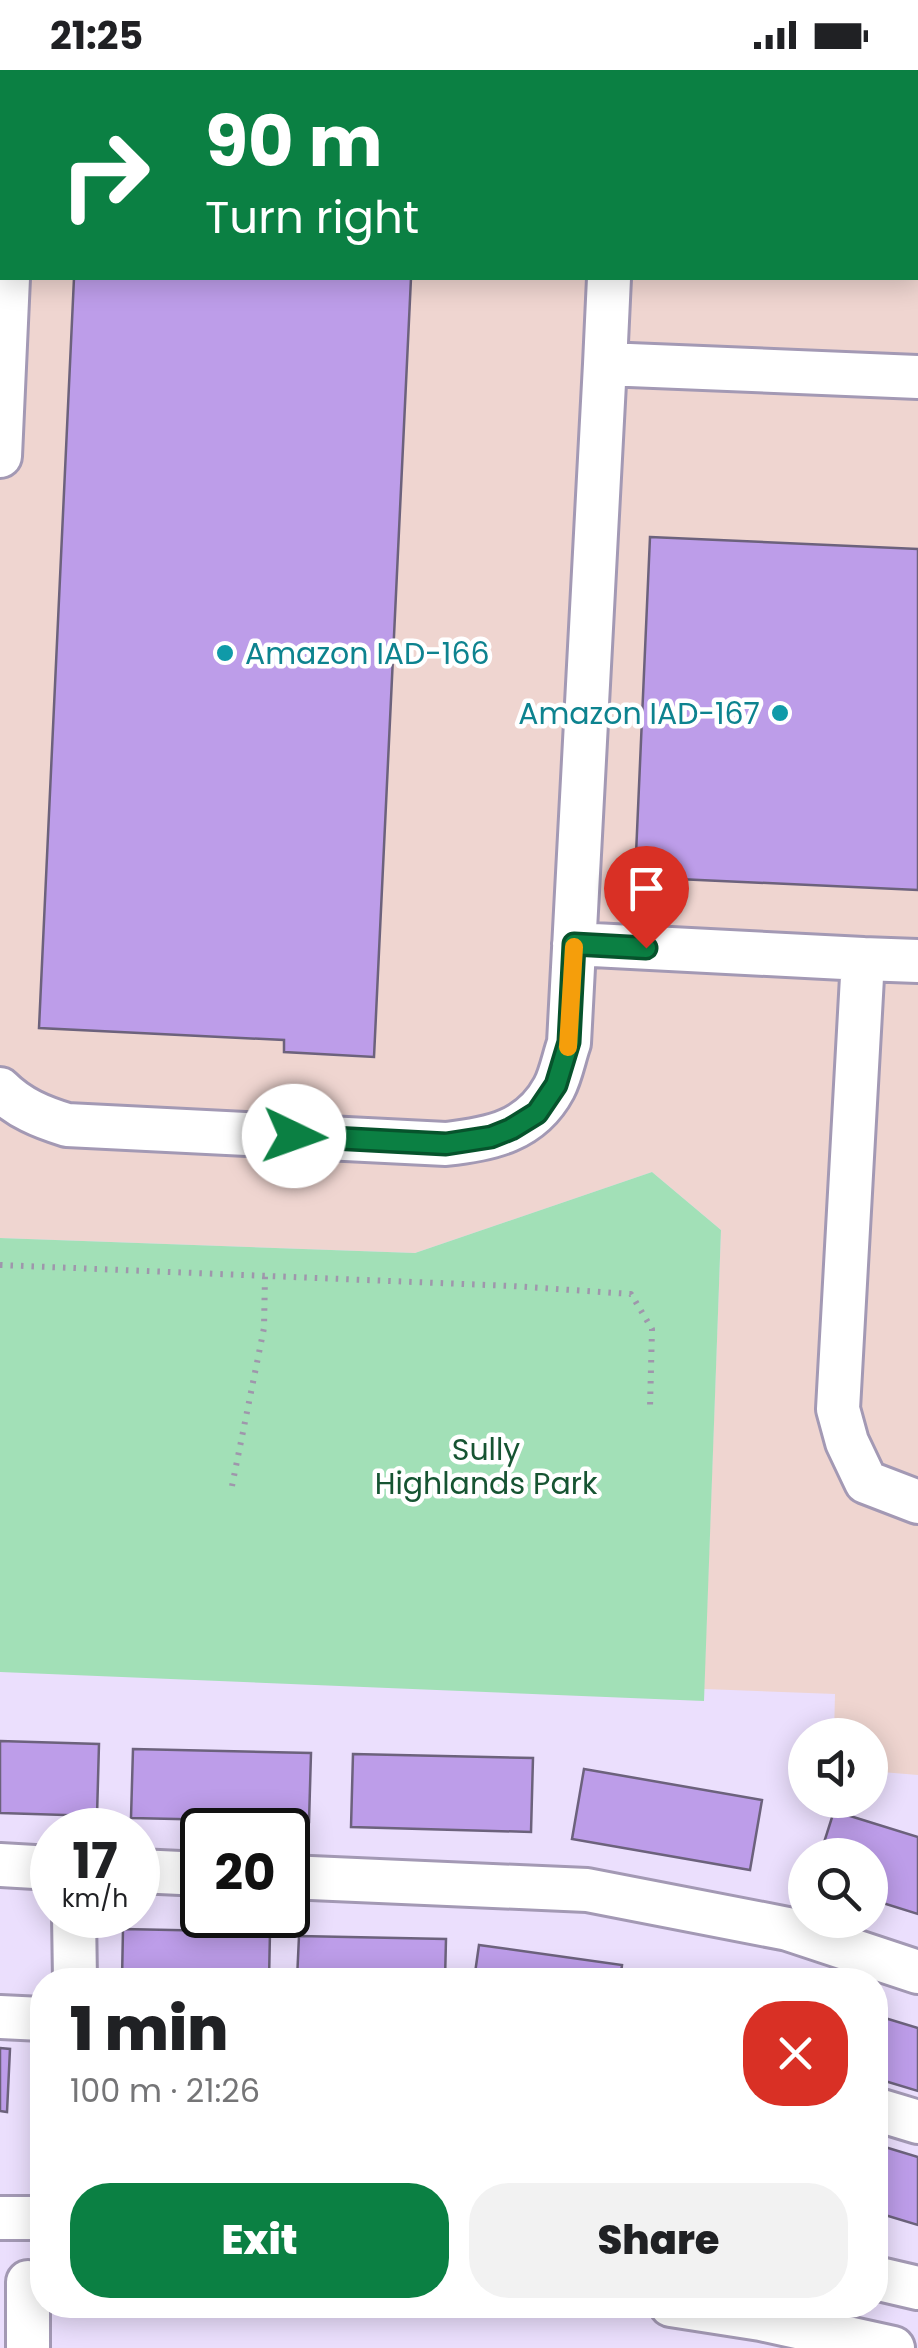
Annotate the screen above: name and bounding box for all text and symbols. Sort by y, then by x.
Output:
text: 21:25 [50,9,143,62]
text: 90 m [205,92,383,191]
icon: right [40,110,170,240]
text: Turn right [205,186,419,249]
place label: Amazon IAD-166 [245,632,490,675]
marker: Amazon IAD-166 [214,642,236,664]
place label: Amazon IAD-167 [518,692,760,735]
marker: Amazon IAD-167 [769,702,791,724]
pin [604,846,689,949]
icon: arrive [619,861,674,916]
position arrow [242,1084,346,1188]
park label: Sully Highlands Park [375,1428,598,1505]
map controls [788,1718,888,1938]
button: sound [788,1718,888,1818]
speed limit sign: 20 [180,1808,310,1938]
text: 17 [72,1825,118,1896]
button: search [788,1838,888,1938]
text: km/h [62,1881,128,1916]
text: 1 min [70,1987,228,2071]
button: close [743,2001,848,2106]
text: 100 m · 21:26 [70,2068,260,2113]
button: Exit [70,2183,449,2298]
button: Share [469,2183,848,2298]

